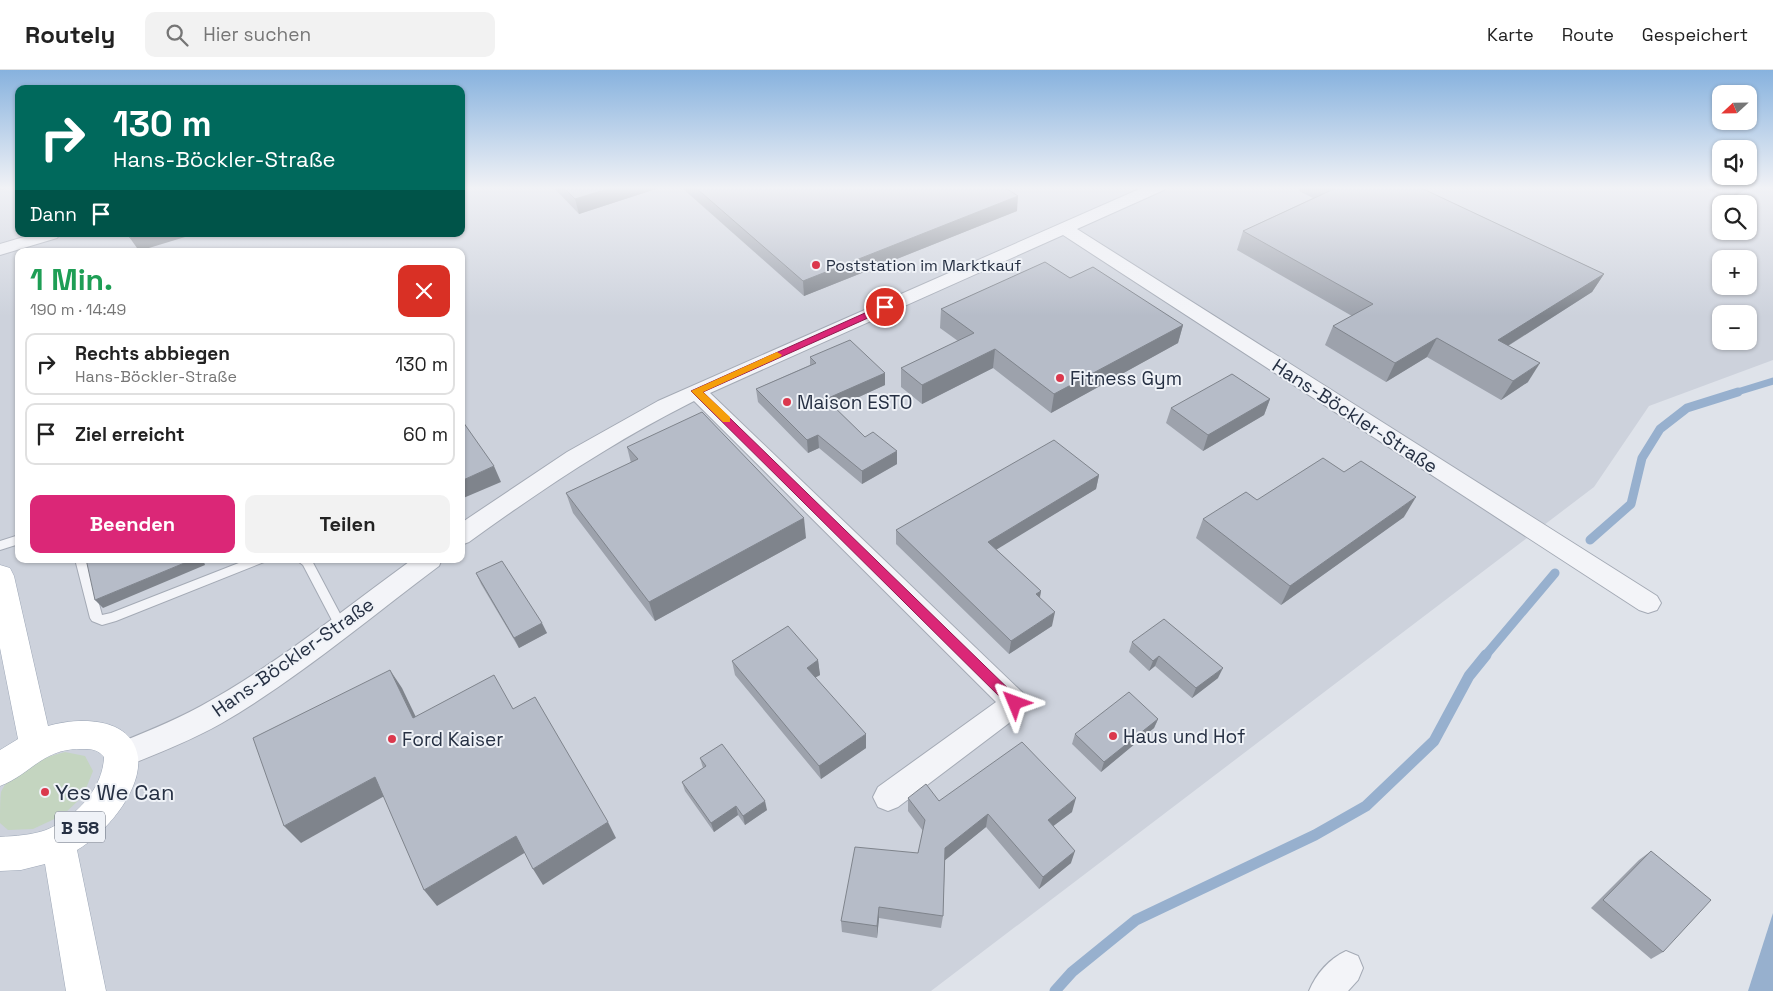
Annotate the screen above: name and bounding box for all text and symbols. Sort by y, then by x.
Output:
search box [145,12,495,57]
text: Routely [25,19,115,50]
icon: search [163,21,191,49]
text: Hier suchen [203,22,311,47]
text: Karte [1487,23,1534,46]
text: Route [1562,23,1614,46]
text: Gespeichert [1642,23,1748,46]
north arrow [1712,85,1758,130]
map controls [1712,85,1757,350]
text: 130 m [113,102,212,146]
icon: right [30,105,95,170]
button: sound [1712,140,1757,185]
text: Hans-Böckler-Straße [113,145,336,173]
button: search [1712,195,1757,240]
icon: arrive [87,200,115,228]
text: Dann [30,202,77,227]
button: + [1712,250,1757,295]
place label: Poststation im Marktkauf [826,255,1021,276]
marker: Poststation im Marktkauf [810,259,822,271]
text: 1 Min. [30,260,113,299]
button: close [398,265,450,317]
pin [864,286,906,328]
icon: arrive [871,293,899,321]
text: 190 m · 14:49 [30,299,126,320]
button: − [1712,305,1757,350]
text: Rechts abbiegen [75,341,230,366]
icon: right [32,350,60,378]
text: 130 m [395,352,448,377]
street label: Hans-Böckler-Straße [1268,353,1442,479]
text: Hans-Böckler-Straße [75,366,237,387]
place label: Fitness Gym [1070,366,1182,391]
marker: Fitness Gym [1054,372,1066,384]
place label: Maison ESTO [797,390,912,415]
marker: Maison ESTO [781,396,793,408]
icon: arrive [32,420,60,448]
text: Ziel erreicht [75,422,185,447]
text: 60 m [403,422,448,447]
button: Beenden [30,495,235,553]
button: Teilen [245,495,450,553]
street label: Hans-Böckler-Straße [207,592,379,722]
position arrow [988,676,1040,728]
place label: Haus und Hof [1123,724,1245,749]
place label: Ford Kaiser [402,727,503,752]
marker: Haus und Hof [1107,730,1119,742]
marker: Ford Kaiser [386,733,398,745]
place label: Yes We Can [55,778,175,806]
marker: Yes We Can [39,786,51,798]
road number: B 58 [55,812,105,842]

